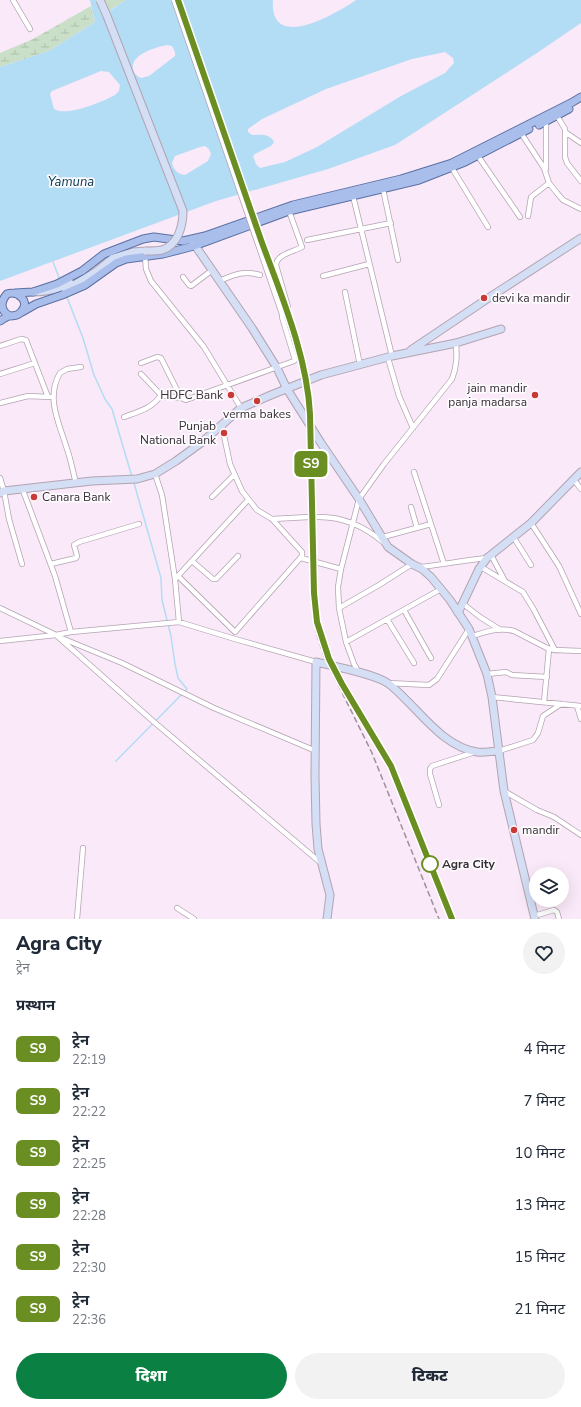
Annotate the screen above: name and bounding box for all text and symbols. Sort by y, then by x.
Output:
water label: Yamuna [48,173,94,191]
place label: devi ka mandir [492,290,571,306]
marker: devi ka mandir [479,293,489,303]
place label: jain mandir panja madarsa [448,380,528,410]
place label: HDFC Bank [160,387,224,403]
marker: HDFC Bank [226,390,236,400]
marker: jain mandir panja madarsa [530,390,540,400]
marker: verma bakes [252,396,262,406]
place label: verma bakes [223,406,291,422]
place label: Punjab National Bank [140,418,217,448]
marker: Punjab National Bank [219,428,229,438]
line badge: S9 [293,451,329,477]
text: S9 [302,454,320,473]
place label: Canara Bank [42,489,111,505]
marker: Canara Bank [29,492,39,502]
place label: mandir [522,822,560,838]
marker: mandir [509,825,519,835]
marker: Agra City [421,855,439,873]
place label: Agra City [442,856,495,872]
map controls [529,867,569,907]
button: layers [529,867,569,907]
text: Agra City [16,931,102,957]
button: heart [523,932,565,974]
text: ट्रेन [16,959,30,977]
text: प्रस्थान [16,995,55,1015]
text: ट्रेन [72,1030,89,1050]
text: S9 [29,1039,47,1058]
text: 4 मिनट [523,1039,565,1059]
text: 22:19 [72,1051,106,1069]
text: ट्रेन [72,1082,89,1102]
text: S9 [29,1091,47,1110]
text: 7 मिनट [523,1091,565,1111]
text: 22:22 [72,1103,106,1121]
text: ट्रेन [72,1134,89,1154]
text: S9 [29,1143,47,1162]
text: 10 मिनट [514,1143,565,1163]
text: 22:25 [72,1155,106,1173]
text: ट्रेन [72,1186,89,1206]
text: S9 [29,1195,47,1214]
text: 13 मिनट [514,1195,565,1215]
text: 22:28 [72,1207,106,1225]
text: ट्रेन [72,1238,89,1258]
text: S9 [29,1247,47,1266]
text: 15 मिनट [514,1247,565,1267]
text: 22:30 [72,1259,106,1277]
text: ट्रेन [72,1290,89,1310]
text: S9 [29,1299,47,1318]
text: 21 मिनट [514,1299,565,1319]
text: 22:36 [72,1311,106,1329]
button: दिशा [16,1353,287,1399]
button: टिकट [295,1353,565,1399]

